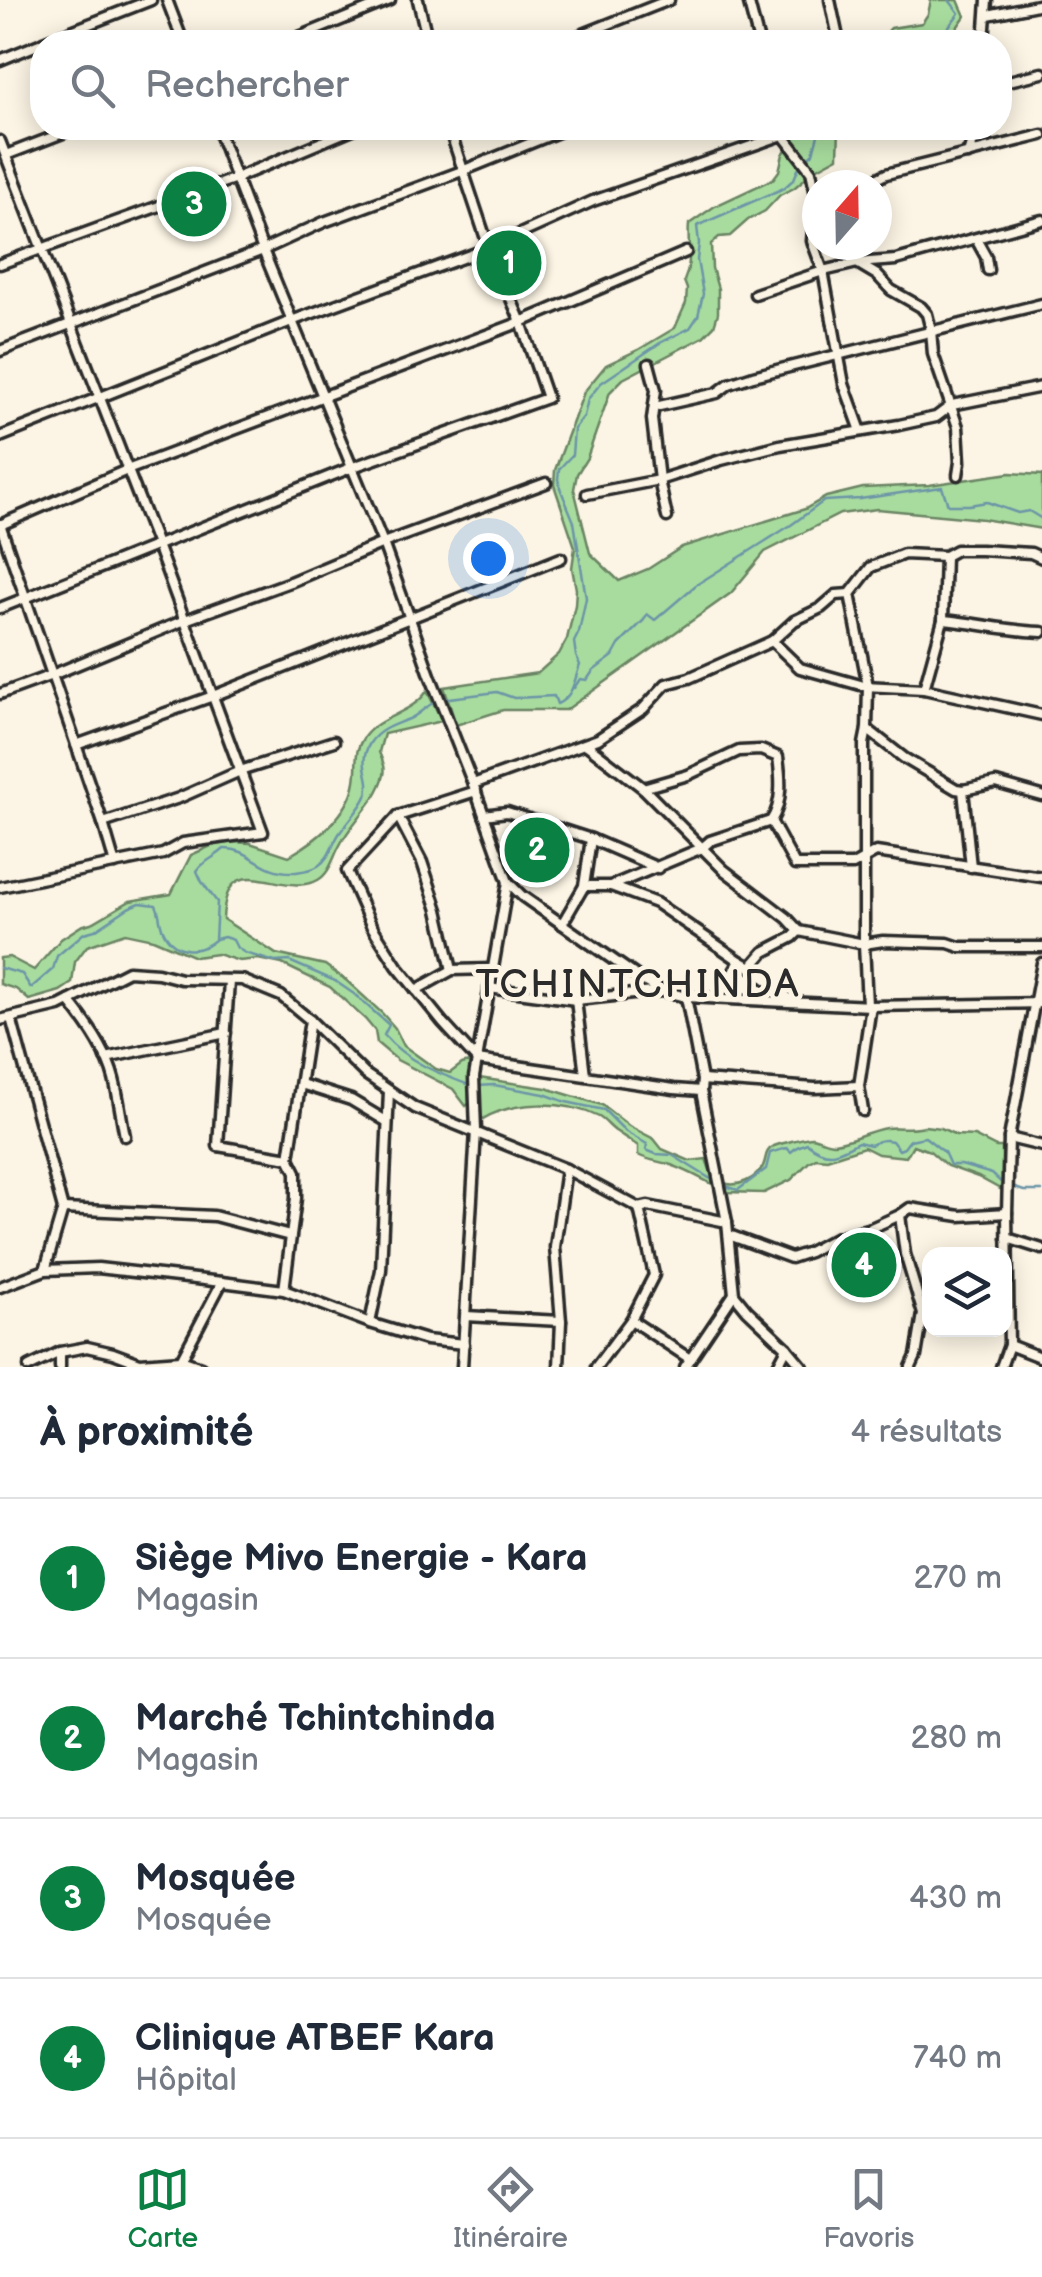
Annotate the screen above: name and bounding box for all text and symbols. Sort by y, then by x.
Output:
search box [30,30,1012,140]
icon: search [65,58,120,113]
text: Rechercher [145,63,349,108]
pin: 3 [162,166,226,242]
north arrow [802,170,892,260]
pin: 1 [476,226,542,300]
your location [463,533,514,584]
pin: 2 [504,812,570,888]
district label: TCHINTCHINDA [475,961,801,1009]
pin: 4 [832,1228,896,1302]
map controls [922,1247,1012,1337]
button: layers [922,1247,1012,1337]
text: À proximité [40,1407,253,1458]
text: 4 résultats [851,1413,1002,1452]
text: Siège Mivo Energie - Kara [135,1536,588,1581]
text: 1 [66,1559,79,1598]
text: 270 m [913,1559,1002,1598]
text: Magasin [135,1581,259,1620]
text: Marché Tchintchinda [135,1696,496,1741]
text: 2 [63,1719,82,1758]
text: 280 m [911,1719,1002,1758]
text: Magasin [135,1741,259,1780]
text: Mosquée [135,1856,296,1901]
text: 3 [63,1879,82,1918]
text: 430 m [909,1879,1002,1918]
text: Mosquée [135,1901,271,1940]
text: Clinique ATBEF Kara [135,2016,495,2061]
text: 4 [63,2039,82,2078]
text: 740 m [913,2039,1002,2078]
text: Hôpital [135,2061,237,2100]
tab: Carte [128,2162,198,2255]
tab: Itinéraire [453,2162,568,2255]
tab: Favoris [823,2162,914,2255]

